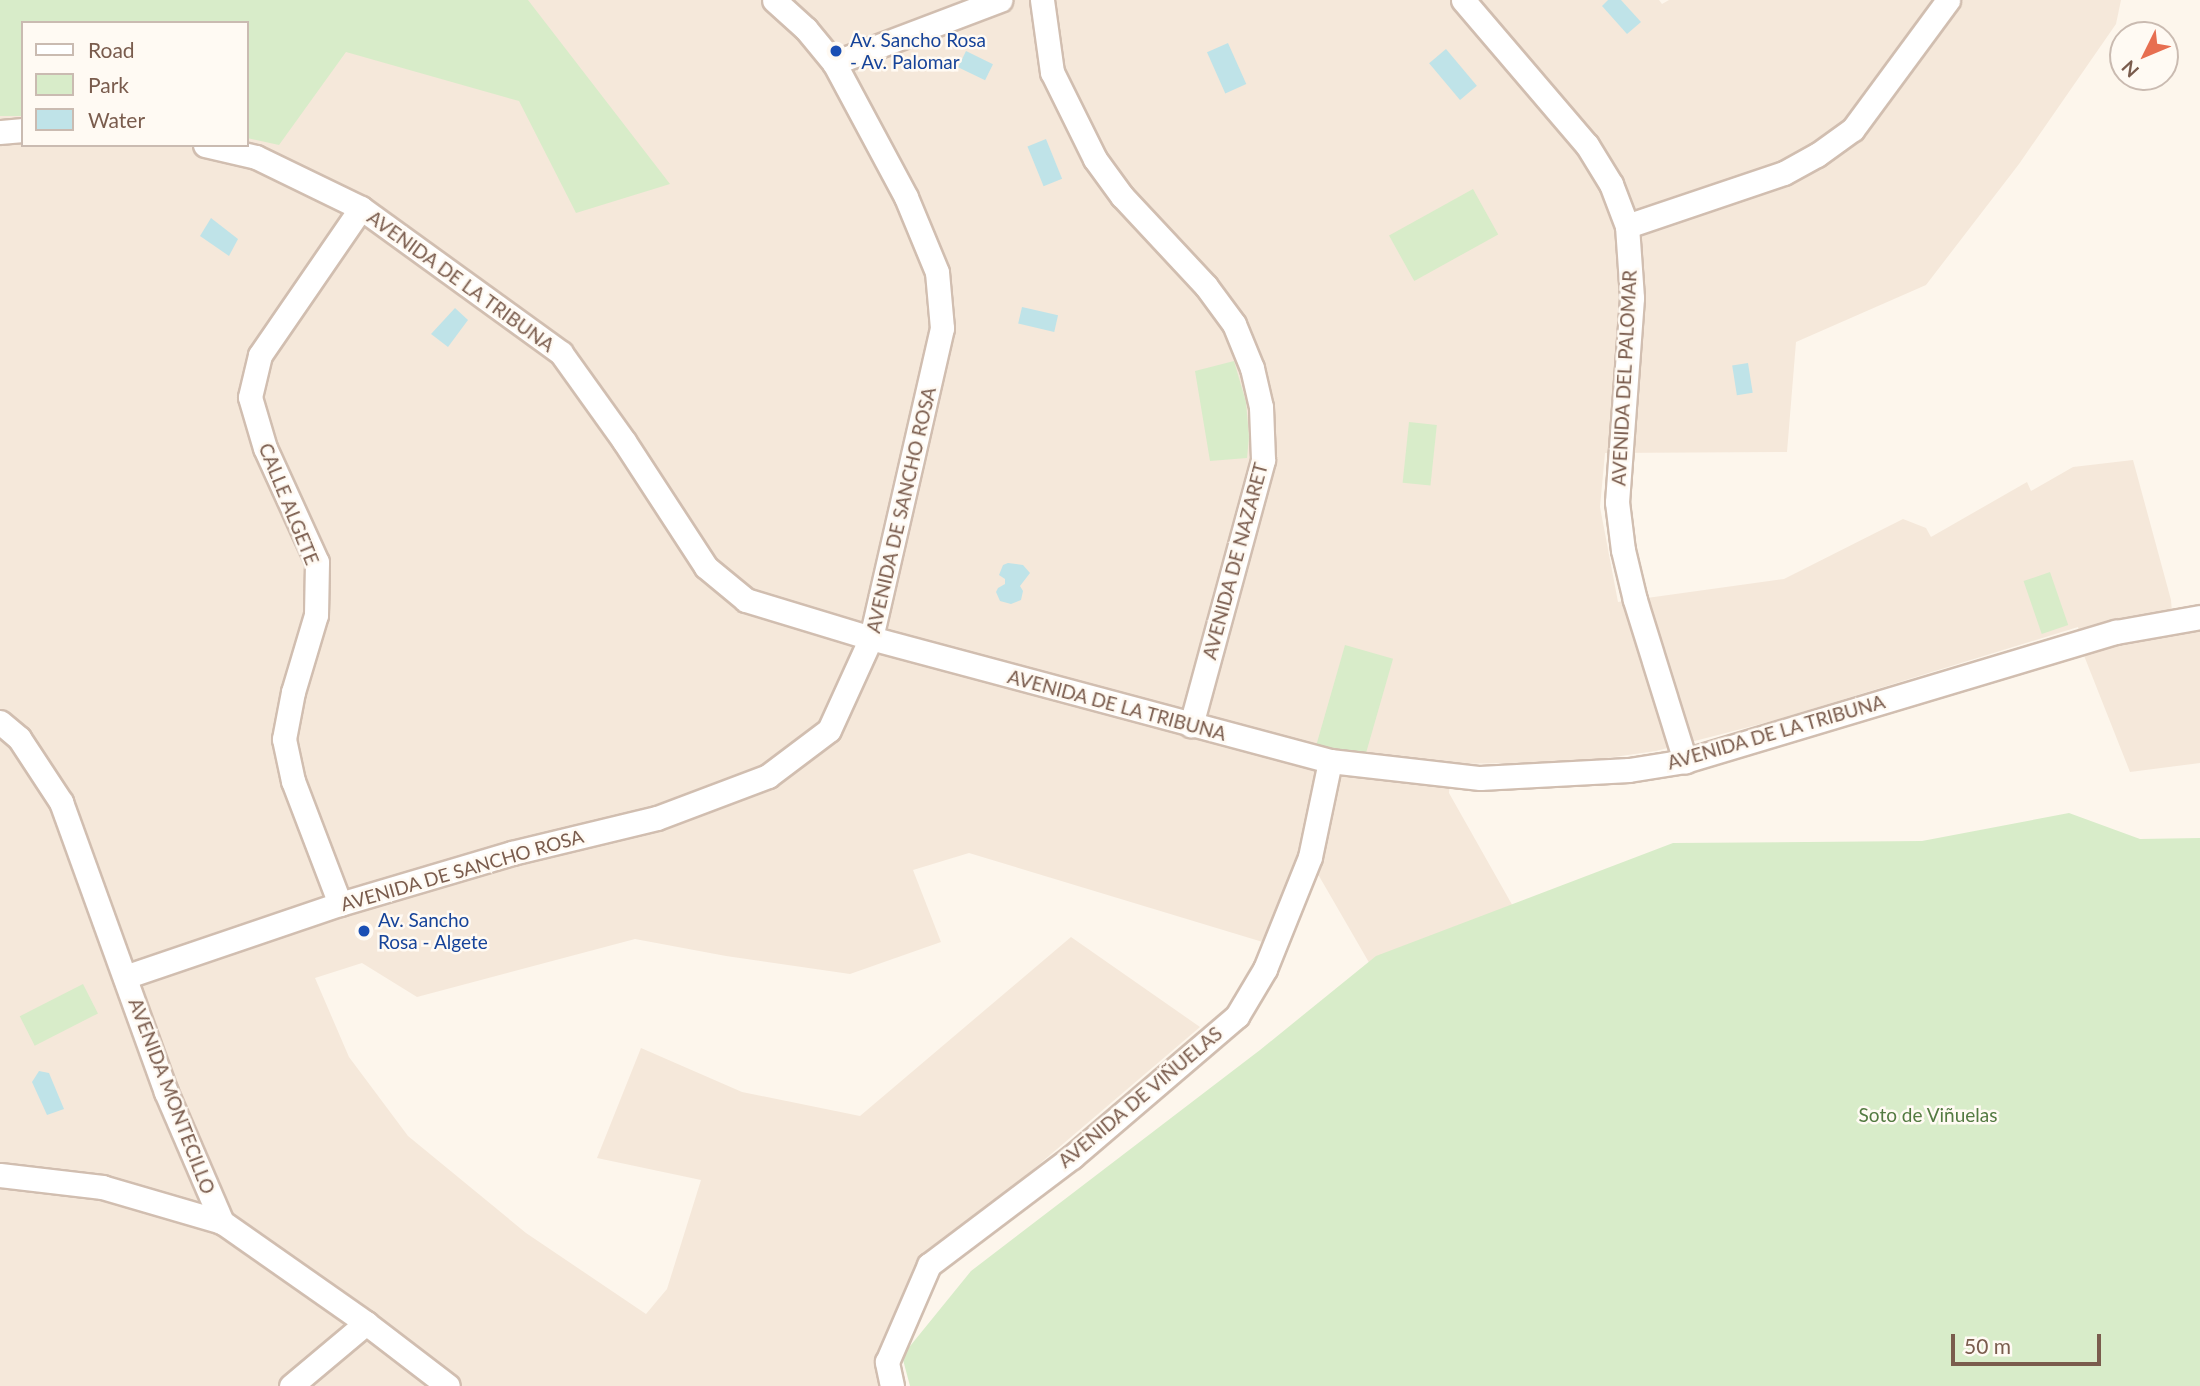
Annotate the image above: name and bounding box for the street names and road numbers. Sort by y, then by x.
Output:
street label: AVENIDA DE LA TRIBUNA [362,205,560,357]
street label: AVENIDA DEL PALOMAR [1607,269,1641,487]
street label: AVENIDA DE SANCHO ROSA [862,385,940,635]
street label: CALLE ALGETE [254,439,324,569]
street label: AVENIDA DE NAZARET [1198,460,1272,662]
street label: AVENIDA DE LA TRIBUNA [1004,665,1230,745]
street label: AVENIDA DE LA TRIBUNA [1664,690,1888,774]
street label: AVENIDA DE SANCHO ROSA [338,824,586,916]
street label: AVENIDA MONTECILLO [124,995,220,1197]
street label: AVENIDA DE VIÑUELAS [1053,1021,1227,1173]

